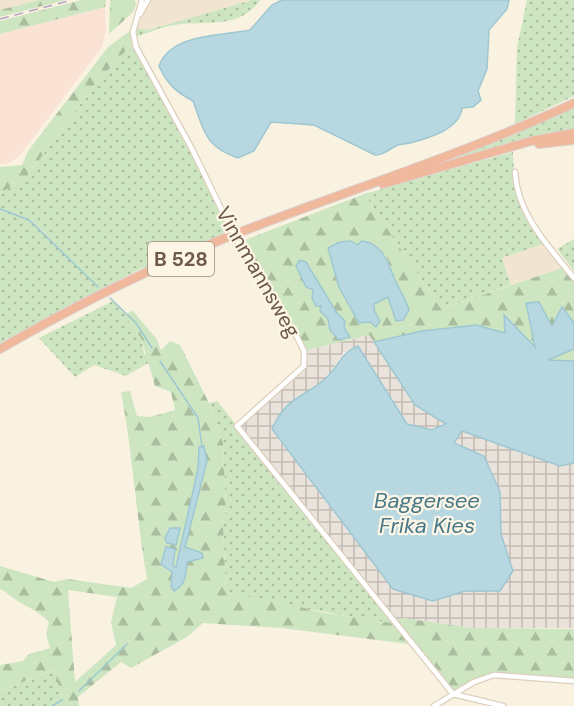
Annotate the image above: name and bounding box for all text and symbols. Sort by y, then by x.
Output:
street label: Vinnmannsweg [209,201,307,343]
road number: B 528 [148,242,214,276]
water label: Baggersee Frika Kies [374,486,480,540]

